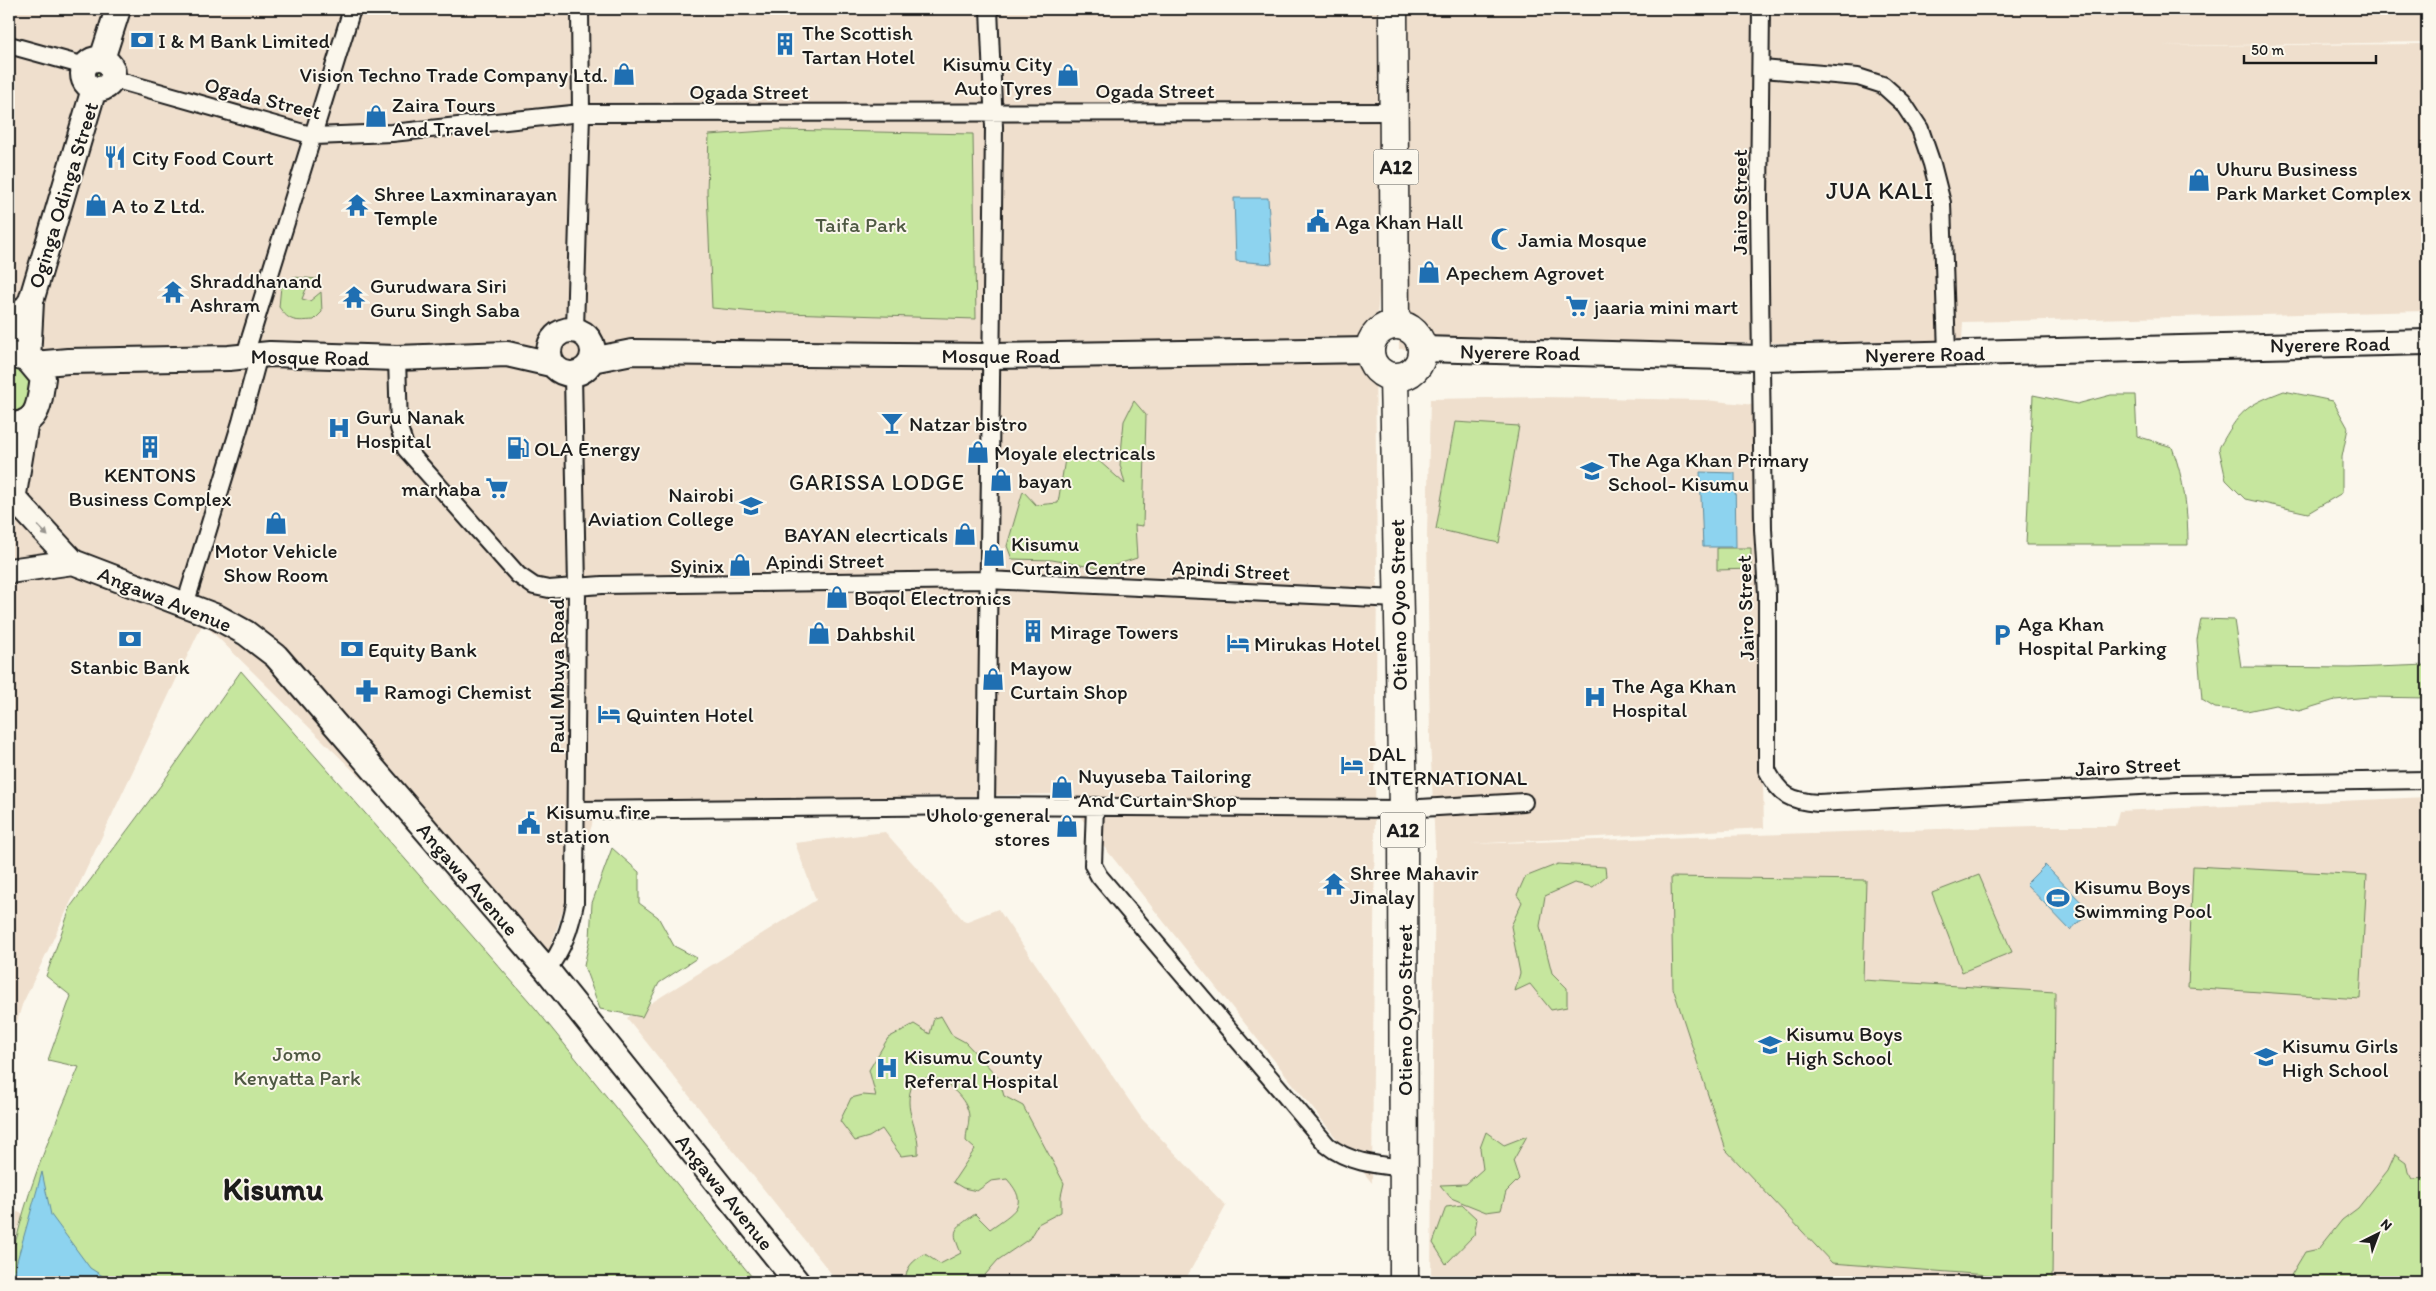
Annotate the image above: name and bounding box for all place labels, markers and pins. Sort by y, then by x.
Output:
place label: The Scottish Tartan Hotel [802,20,915,69]
bank icon: I & M Bank Limited [129,27,155,53]
place label: I & M Bank Limited [158,28,330,53]
building icon: The Scottish Tartan Hotel [772,31,798,57]
place label: Kisumu City Auto Tyres [942,51,1052,100]
shop icon: Vision Techno Trade Company Ltd. [611,61,637,87]
place label: Vision Techno Trade Company Ltd. [299,62,608,87]
shop icon: Kisumu City Auto Tyres [1055,62,1081,88]
place label: Zaira Tours And Travel [392,92,496,141]
shop icon: Zaira Tours And Travel [363,103,389,129]
restaurant icon: City Food Court [102,144,128,170]
place label: City Food Court [132,145,274,170]
place label: Uhuru Business Park Market Complex [2216,156,2411,205]
shop icon: Uhuru Business Park Market Complex [2186,167,2212,193]
place label: Shree Laxminarayan Temple [374,181,557,230]
shop icon: A to Z Ltd. [83,192,109,218]
temple icon: Shree Laxminarayan Temple [344,192,370,218]
place label: A to Z Ltd. [112,193,205,218]
public building icon: Aga Khan Hall [1305,208,1331,234]
place label: Aga Khan Hall [1335,209,1463,234]
mosque icon: Jamia Mosque [1489,226,1515,252]
place label: Jamia Mosque [1518,227,1647,252]
shop icon: Apechem Agrovet [1416,259,1442,285]
place label: Apechem Agrovet [1446,260,1605,285]
place label: Shraddhanand Ashram [190,268,322,317]
place label: Gurudwara Siri Guru Singh Saba [370,273,520,322]
temple icon: Shraddhanand Ashram [160,279,186,305]
temple icon: Gurudwara Siri Guru Singh Saba [341,284,367,310]
supermarket icon: jaaria mini mart [1564,293,1590,319]
place label: jaaria mini mart [1593,294,1739,319]
place label: Guru Nanak Hospital [356,404,465,453]
bar icon: Natzar bistro [879,410,905,436]
place label: Natzar bistro [909,411,1027,436]
hospital icon: Guru Nanak Hospital [326,415,352,441]
building icon: KENTONS Business Complex [137,434,163,460]
fuel station icon: OLA Energy [505,435,531,461]
place label: OLA Energy [534,436,640,461]
shop icon: Moyale electricals [965,439,991,465]
place label: Moyale electricals [994,440,1156,465]
place label: The Aga Khan Primary School- Kisumu [1608,447,1809,496]
school or university icon: The Aga Khan Primary School- Kisumu [1579,458,1605,484]
place label: KENTONS Business Complex [69,462,231,511]
shop icon: bayan [988,467,1014,493]
place label: bayan [1018,468,1072,493]
supermarket icon: marhaba [484,475,510,501]
place label: marhaba [401,476,481,501]
place label: Nairobi Aviation College [588,482,734,531]
school or university icon: Nairobi Aviation College [738,493,764,519]
shop icon: Motor Vehicle Show Room [263,510,289,536]
shop icon: BAYAN elecrticals [952,521,978,547]
place label: BAYAN elecrticals [784,522,948,547]
place label: Kisumu Curtain Centre [1011,531,1146,580]
place label: Motor Vehicle Show Room [214,538,338,587]
shop icon: Kisumu Curtain Centre [981,542,1007,568]
shop icon: Syinix [727,552,753,578]
place label: Syinix [670,553,725,578]
shop icon: Boqol Electronics [824,584,850,610]
place label: Boqol Electronics [854,585,1011,610]
place label: Aga Khan Hospital Parking [2018,611,2167,660]
building icon: Mirage Towers [1020,618,1046,644]
place label: Mirage Towers [1050,619,1178,644]
shop icon: Dahbshil [806,620,832,646]
place label: Dahbshil [836,621,915,646]
parking icon: Aga Khan Hospital Parking [1989,622,2015,648]
bank icon: Stanbic Bank [117,626,143,652]
hotel icon: Mirukas Hotel [1225,630,1251,656]
place label: Mirukas Hotel [1254,631,1381,656]
bank icon: Equity Bank [339,636,365,662]
place label: Equity Bank [368,637,477,662]
place label: Stanbic Bank [70,654,190,679]
place label: Mayow Curtain Shop [1010,655,1128,704]
shop icon: Mayow Curtain Shop [980,666,1006,692]
place label: The Aga Khan Hospital [1612,673,1736,722]
pharmacy icon: Ramogi Chemist [354,678,380,704]
place label: Ramogi Chemist [384,679,532,704]
hospital icon: The Aga Khan Hospital [1582,684,1608,710]
hotel icon: Quinten Hotel [596,701,622,727]
place label: Quinten Hotel [626,702,754,727]
place label: DAL INTERNATIONAL [1368,741,1527,790]
hotel icon: DAL INTERNATIONAL [1339,752,1365,778]
place label: Nuyuseba Tailoring And Curtain Shop [1078,763,1251,812]
shop icon: Nuyuseba Tailoring And Curtain Shop [1049,774,1075,800]
place label: Kisumu fire station [546,799,651,848]
place label: Uholo general stores [926,802,1050,851]
public building icon: Kisumu fire station [516,810,542,836]
shop icon: Uholo general stores [1054,813,1080,839]
place label: Shree Mahavir Jinalay [1350,860,1479,909]
temple icon: Shree Mahavir Jinalay [1321,871,1347,897]
place label: Kisumu Boys Swimming Pool [2074,874,2212,923]
sports icon: Kisumu Boys Swimming Pool [2045,885,2071,911]
place label: Kisumu Boys High School [1786,1021,1903,1070]
school or university icon: Kisumu Boys High School [1757,1032,1783,1058]
place label: Kisumu Girls High School [2282,1033,2398,1082]
place label: Kisumu County Referral Hospital [904,1044,1058,1093]
school or university icon: Kisumu Girls High School [2253,1044,2279,1070]
hospital icon: Kisumu County Referral Hospital [874,1055,900,1081]

